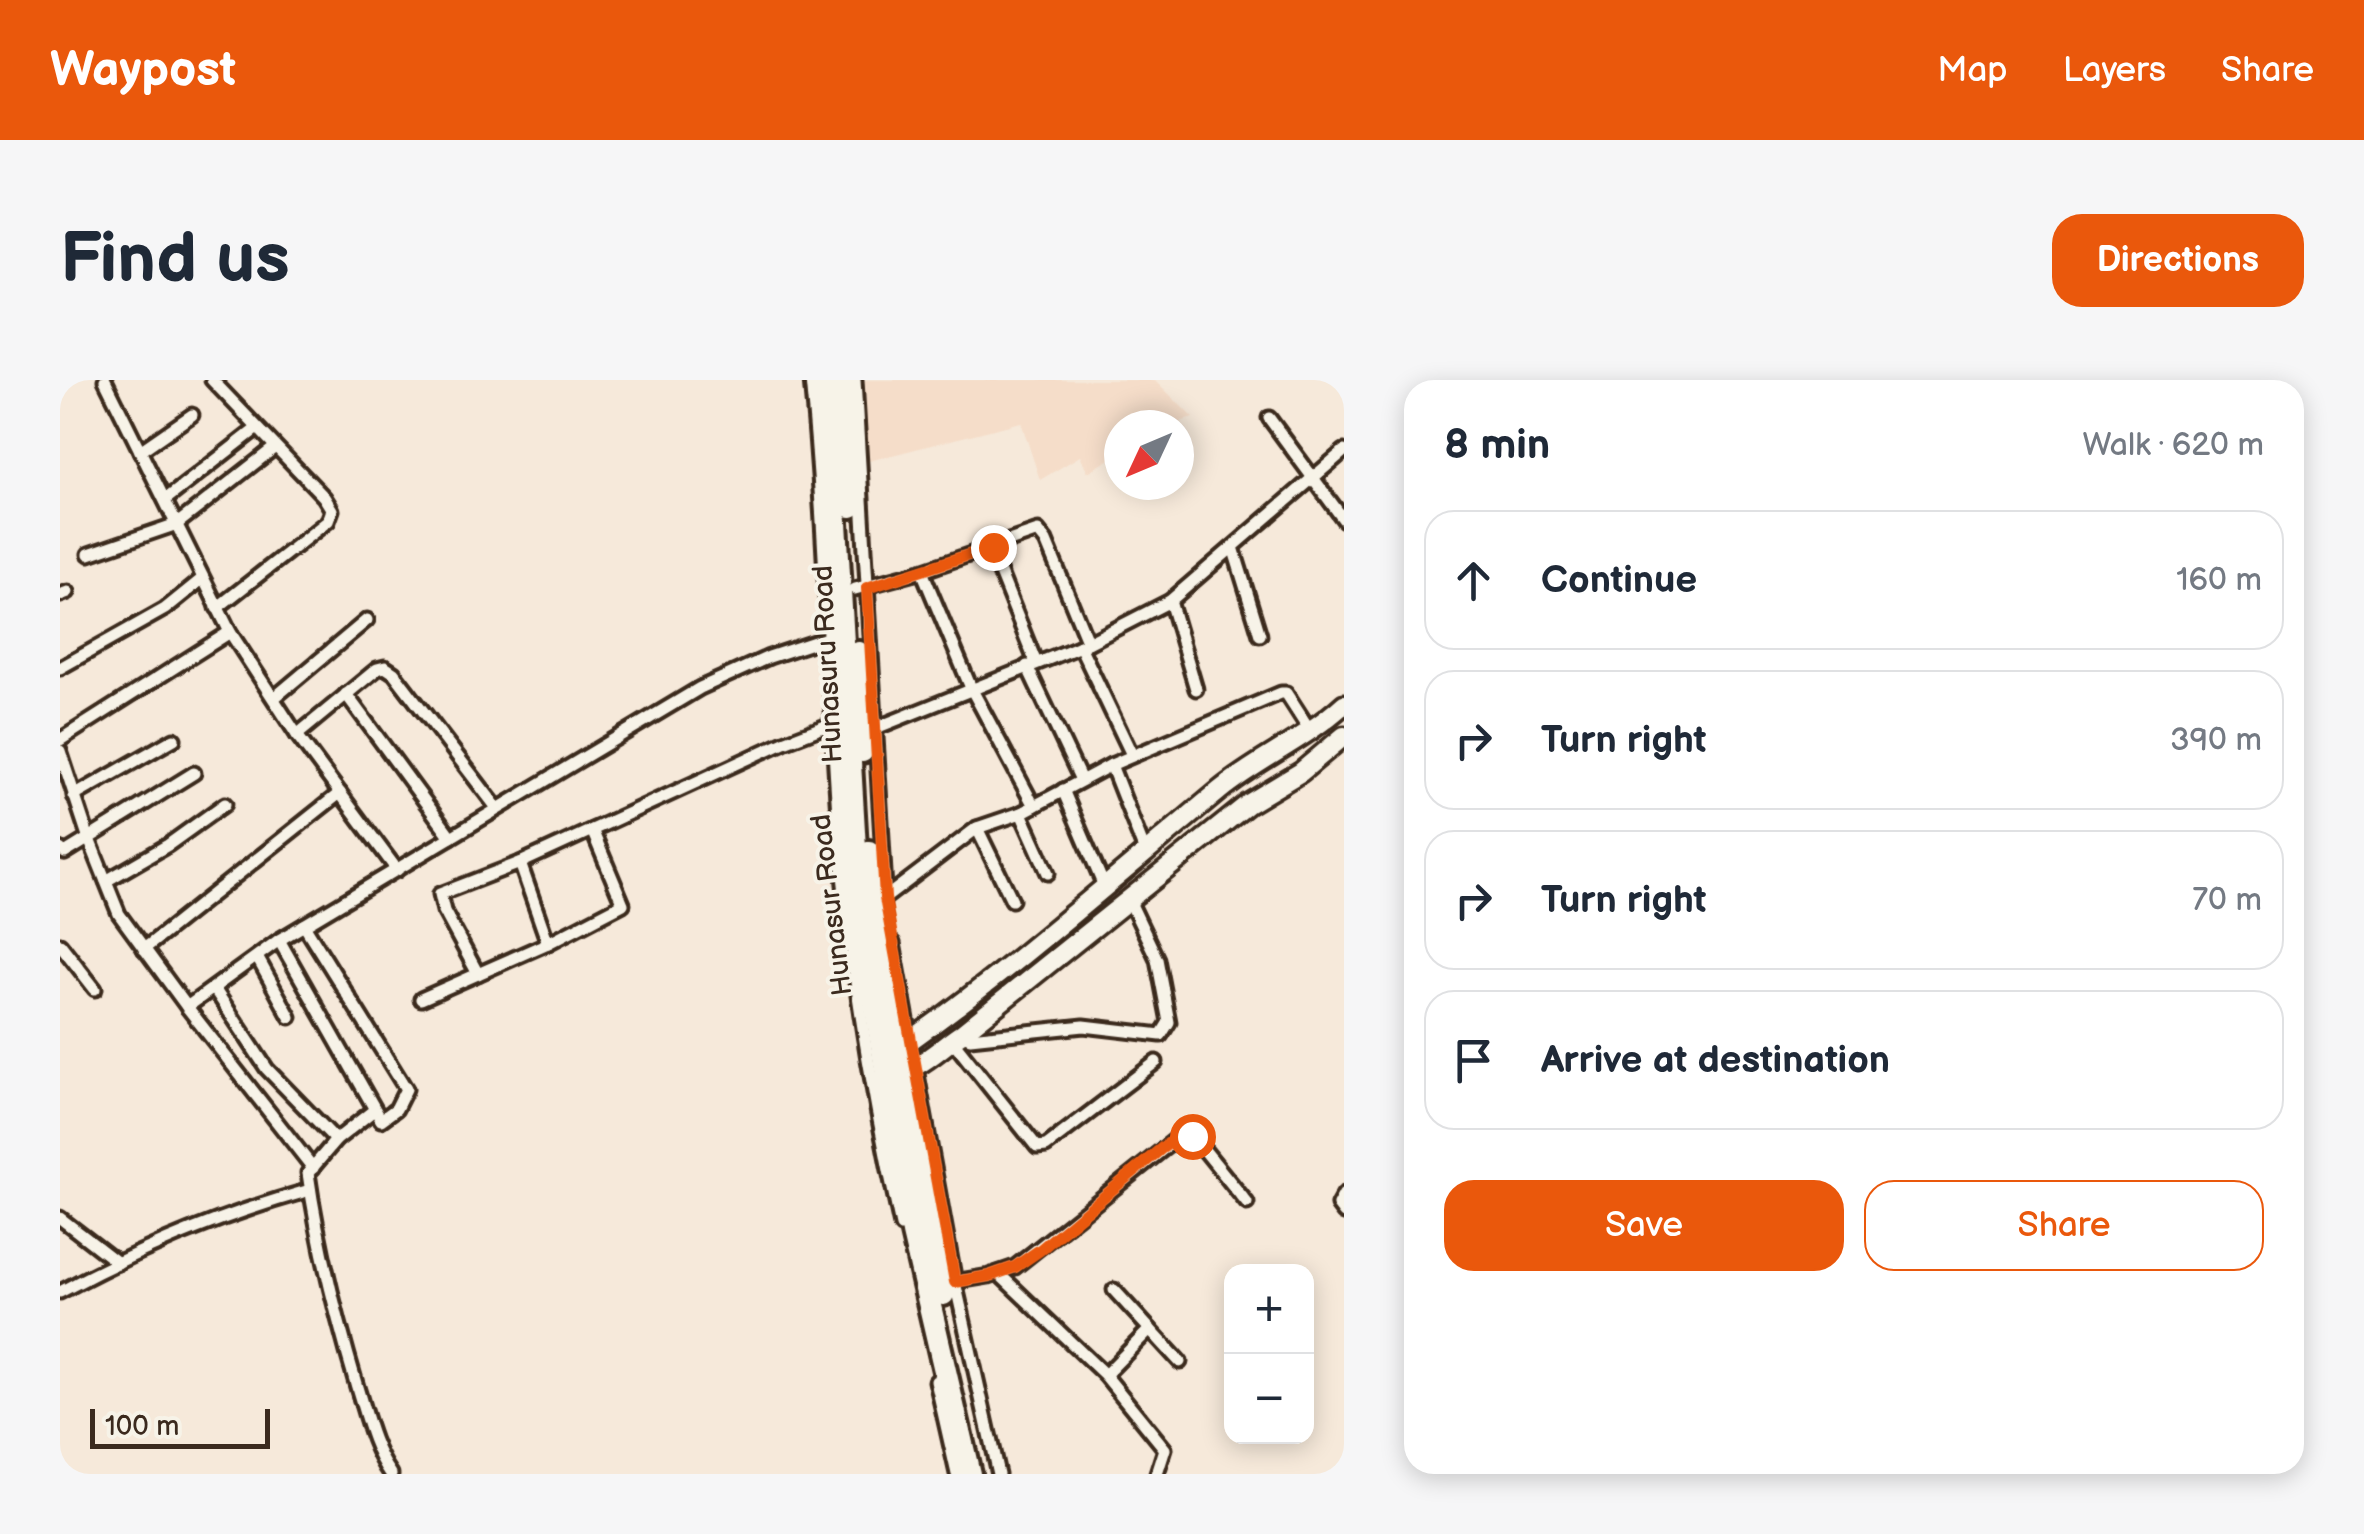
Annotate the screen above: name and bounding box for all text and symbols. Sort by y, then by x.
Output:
text: Waypost [50,42,236,99]
text: Map [1937,49,2008,92]
text: Layers [2063,49,2166,92]
text: Share [2221,49,2314,92]
button: Directions [2052,214,2304,307]
text: Find us [60,218,290,302]
north arrow [1104,410,1194,500]
text: 8 min [1444,420,1550,471]
text: Walk · 620 m [2082,426,2264,465]
route end [971,525,1017,571]
icon: ahead [1446,553,1501,608]
text: Continue [1541,558,1697,603]
text: 160 m [2176,561,2262,600]
street label: Hunasuru Road [806,564,850,764]
icon: right [1446,713,1501,768]
text: Turn right [1541,718,1706,763]
text: 390 m [2170,721,2262,760]
street label: Hunasur Road [804,812,860,998]
icon: right [1446,873,1501,928]
text: Turn right [1541,878,1706,923]
text: 70 m [2192,881,2262,920]
icon: arrive [1446,1033,1501,1088]
text: Arrive at destination [1541,1038,1890,1083]
route start [1170,1114,1216,1160]
button: Save [1444,1180,1844,1271]
button: Share [1864,1180,2264,1271]
map controls [1224,1264,1314,1444]
button: + [1224,1264,1314,1354]
button: − [1224,1354,1314,1444]
scale bar [90,1404,270,1448]
text: 100 m [105,1410,179,1443]

